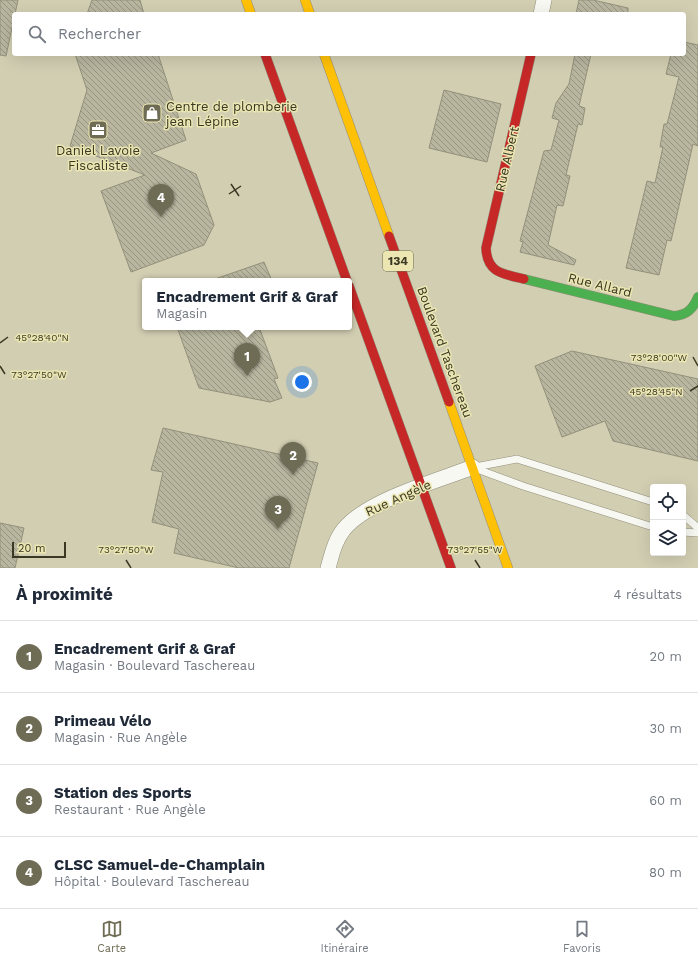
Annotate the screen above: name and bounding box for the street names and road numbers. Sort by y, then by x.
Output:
street label: Rue Albert [492,124,522,193]
road number: 134 [383,251,413,271]
street label: Rue Allard [567,270,633,300]
street label: Boulevard Taschereau [414,284,476,420]
street label: Rue Angèle [363,477,433,519]

